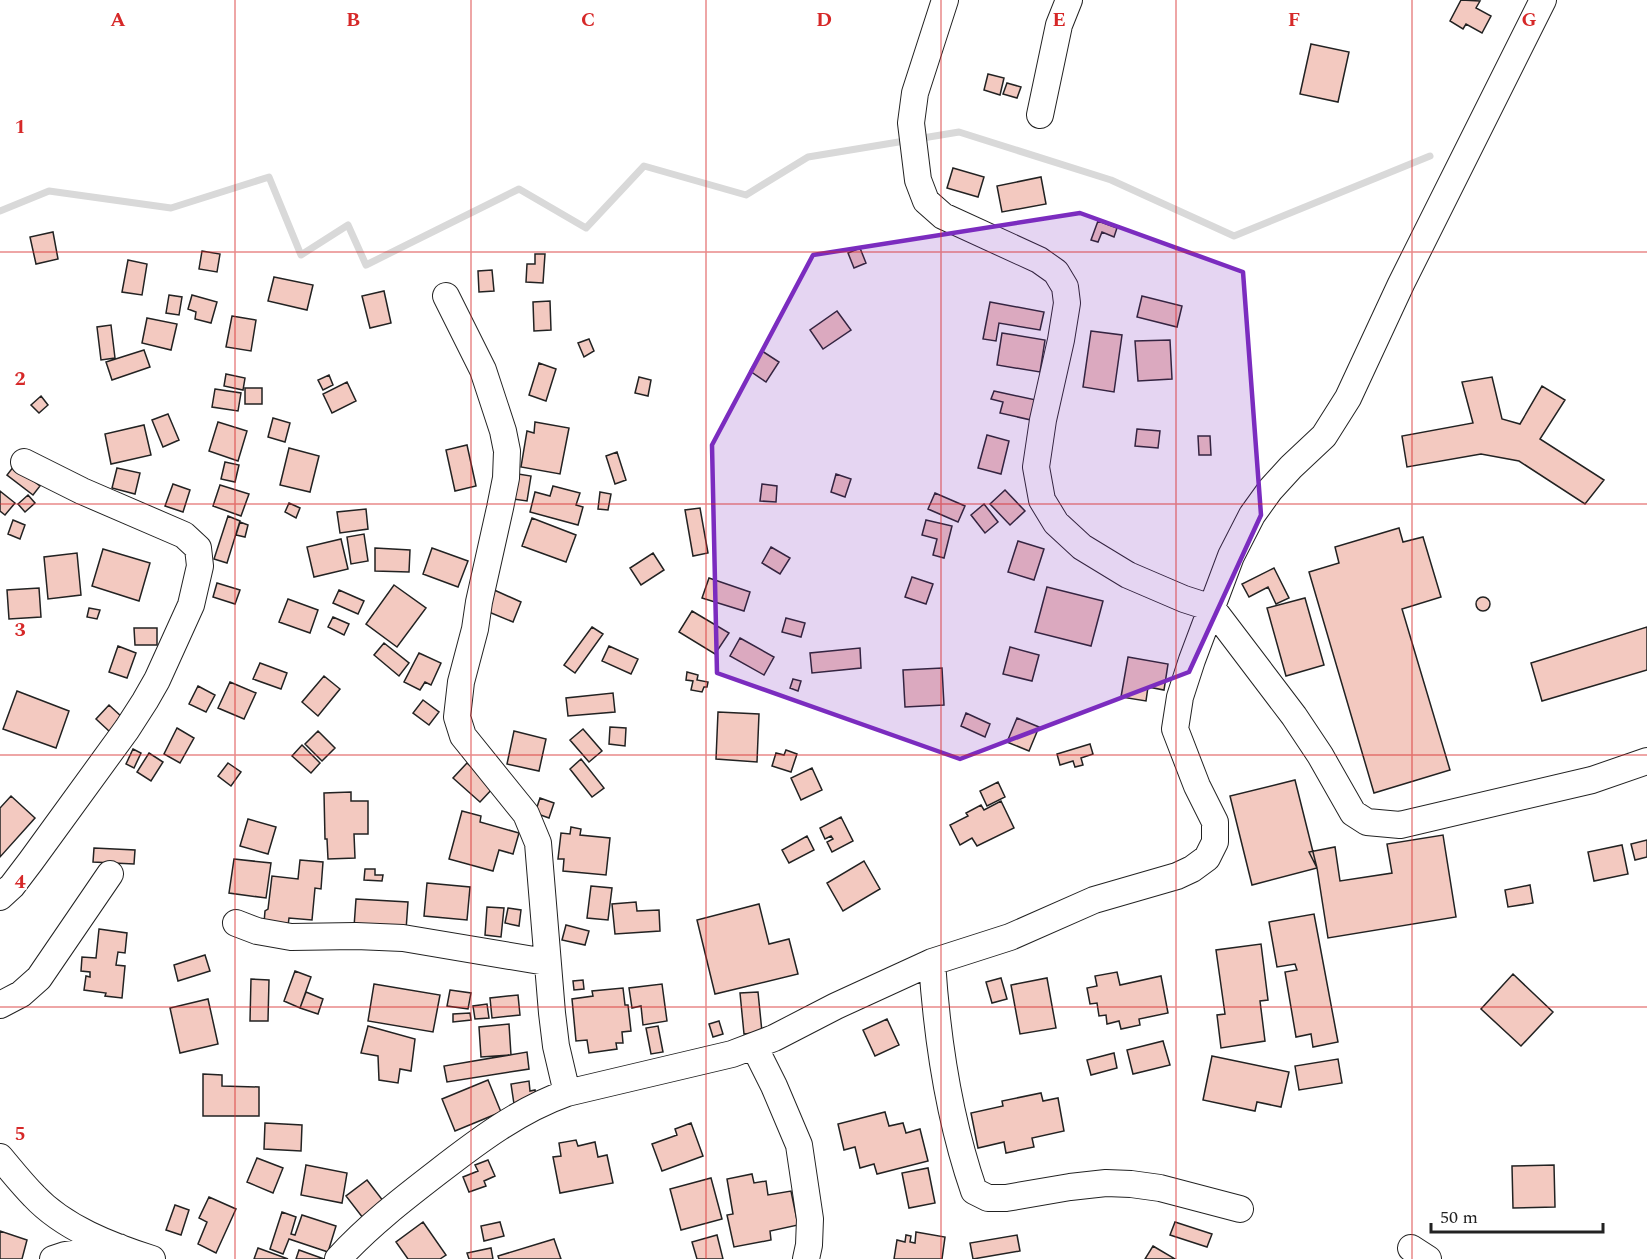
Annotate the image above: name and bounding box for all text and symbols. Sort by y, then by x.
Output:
text: A [110,5,126,35]
text: B [346,5,360,35]
text: C [581,5,595,35]
text: D [816,5,832,35]
text: E [1052,5,1066,35]
text: F [1288,5,1300,35]
text: G [1521,5,1537,35]
text: 1 [14,112,26,142]
text: 2 [14,364,26,394]
text: 3 [14,615,26,645]
text: 4 [14,867,26,897]
text: 5 [14,1119,26,1149]
scale bar [1431,1196,1604,1234]
text: 50 m [1440,1204,1478,1231]

